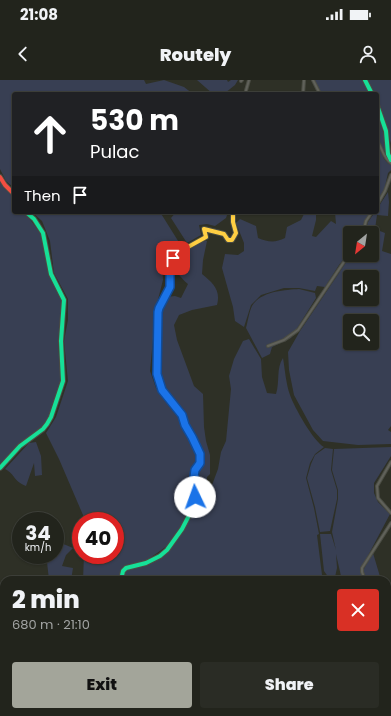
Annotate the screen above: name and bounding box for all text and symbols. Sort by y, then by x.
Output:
text: 21:08 [20,4,58,25]
text: Routely [160,42,231,67]
icon: back [12,43,34,65]
icon: person [357,43,379,65]
text: 530 m [90,101,179,140]
icon: ahead [24,108,76,160]
text: Pulac [90,139,139,164]
icon: arrive [69,184,91,206]
text: Then [24,185,61,206]
north arrow [343,226,379,262]
map controls [343,226,379,350]
pin [156,241,190,275]
icon: arrive [162,247,184,269]
button: sound [343,270,379,306]
button: search [343,314,379,350]
position arrow [174,476,216,518]
speed limit sign: 40 [72,512,124,564]
text: 34 [25,519,51,547]
text: km/h [25,540,51,555]
text: 2 min [12,583,80,616]
button: close [337,589,379,631]
text: 680 m · 21:10 [12,615,90,634]
button: Exit [12,662,192,708]
button: Share [200,662,379,708]

